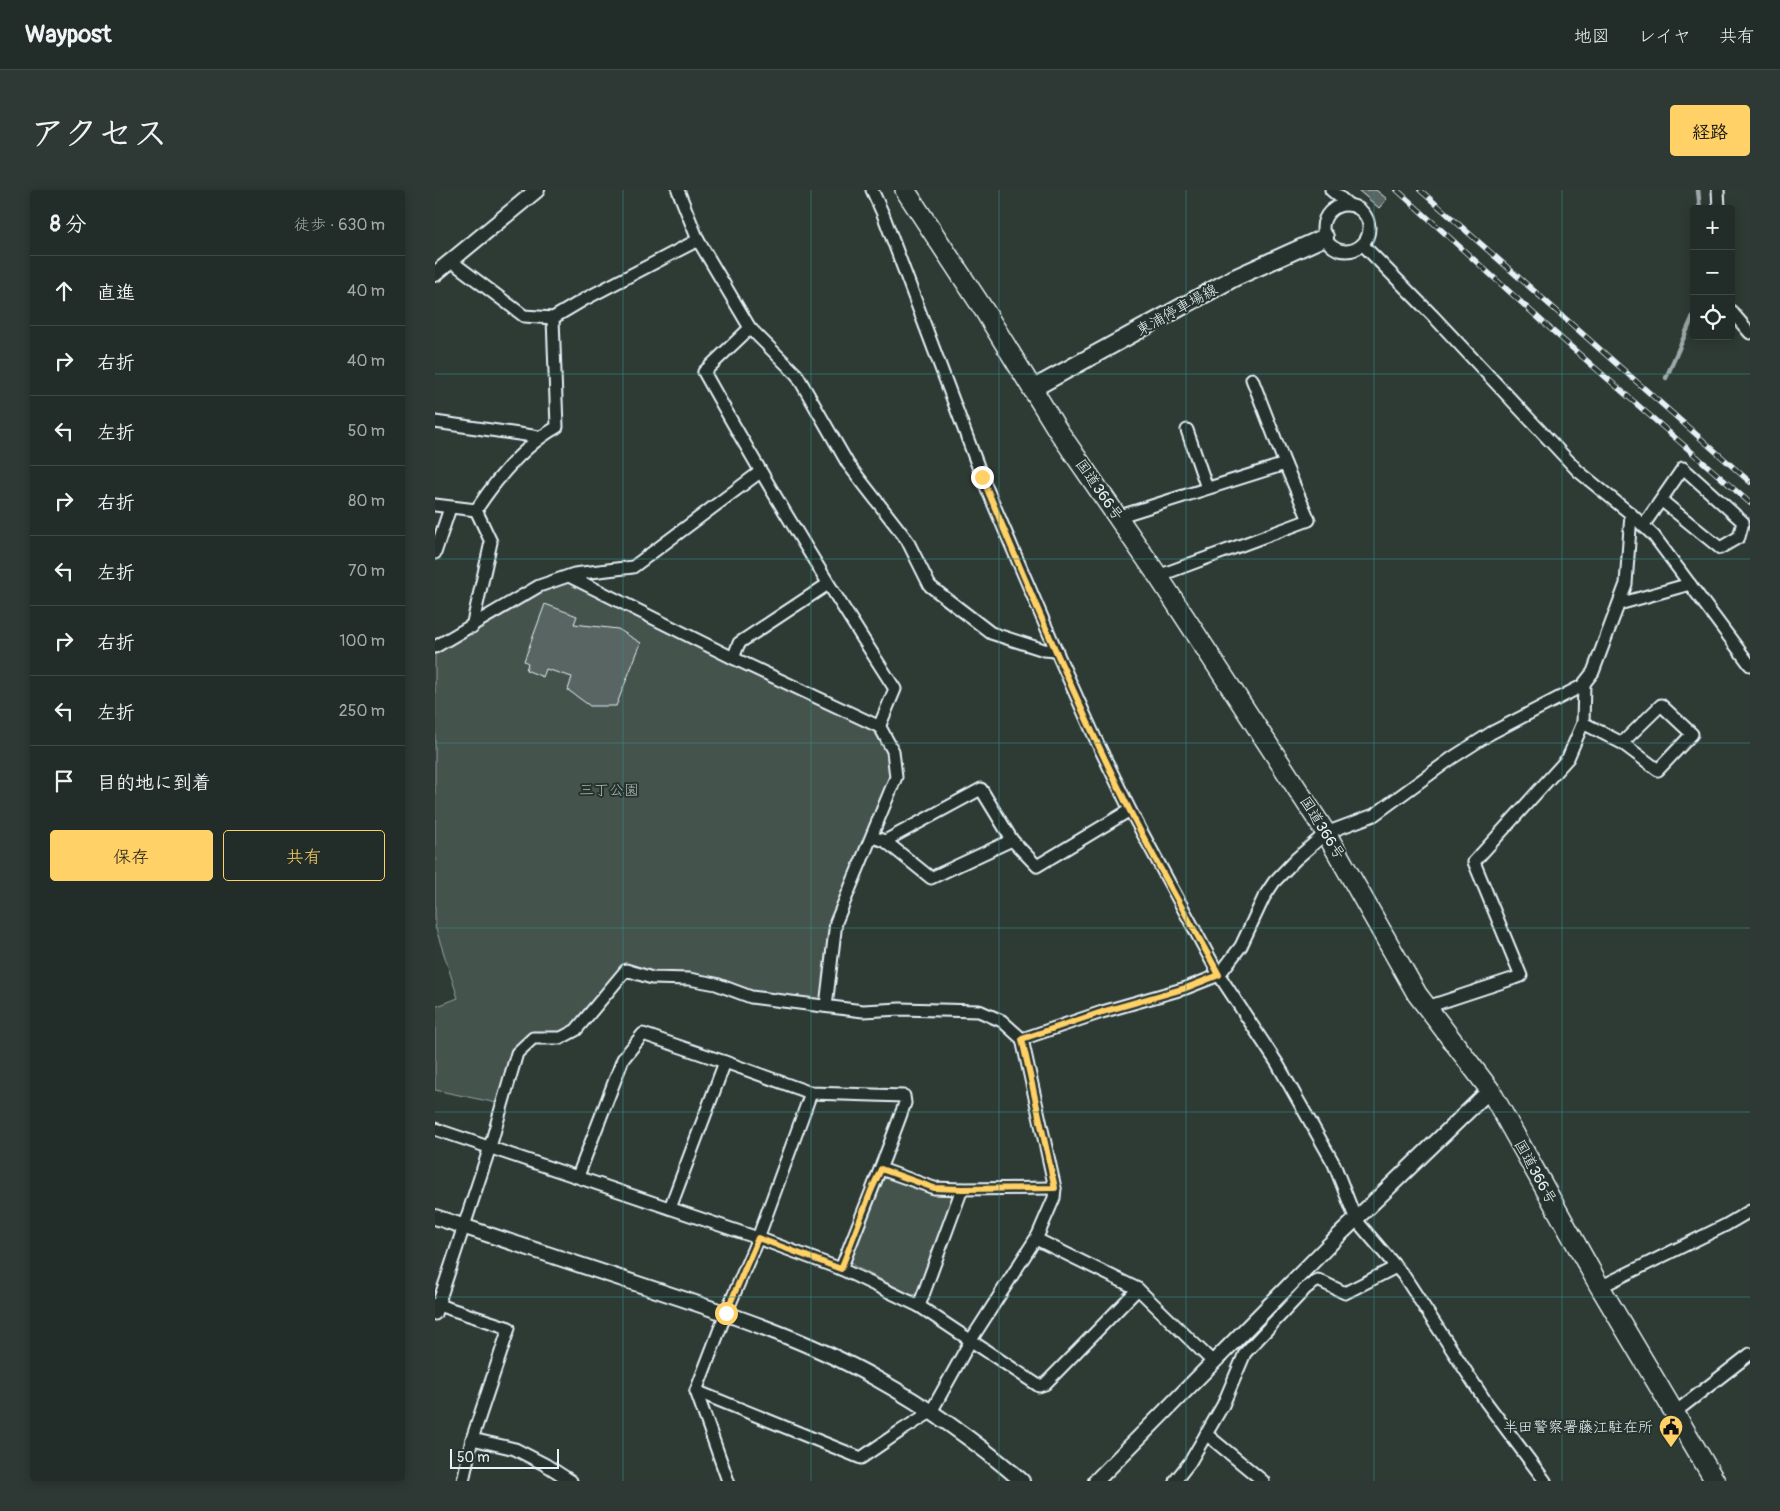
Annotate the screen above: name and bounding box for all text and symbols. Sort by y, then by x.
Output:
text: Waypost [25,20,112,49]
text: 地図 [1574,25,1610,48]
text: レイヤ [1638,25,1691,48]
text: 共有 [1719,25,1755,48]
button: 経路 [1670,105,1750,156]
text: アクセス [30,112,168,156]
map controls [1690,205,1735,340]
button: + [1690,205,1735,250]
text: 8 分 [50,211,86,238]
text: 徒歩 · 630 m [294,215,385,235]
button: − [1690,250,1735,295]
icon: ahead [50,277,78,305]
street label: 東浦停車場線 [1133,280,1221,340]
text: 直進 [97,281,135,305]
text: 40 m [347,281,385,301]
button: locate [1690,295,1735,340]
icon: right [50,347,78,375]
text: 右折 [97,351,135,375]
text: 40 m [347,351,385,371]
icon: left [50,417,78,445]
text: 左折 [97,421,135,445]
text: 50 m [348,421,385,441]
street label: 国道366号 [1071,456,1127,524]
route end [971,466,994,489]
icon: right [50,487,78,515]
text: 右折 [97,491,135,515]
text: 80 m [348,491,385,511]
icon: left [50,557,78,585]
text: 左折 [97,561,135,585]
text: 70 m [348,561,385,581]
icon: right [50,627,78,655]
text: 右折 [97,631,135,655]
text: 100 m [339,631,385,651]
icon: left [50,697,78,725]
text: 左折 [97,701,135,725]
text: 250 m [339,701,385,721]
icon: arrive [50,767,78,795]
text: 目的地に到着 [97,771,211,795]
park label: 三丁公園 [579,781,639,800]
street label: 国道366号 [1295,793,1349,863]
button: 保存 [50,830,213,881]
button: 共有 [223,830,385,881]
street label: 国道366号 [1510,1136,1560,1208]
route start [715,1302,738,1325]
public building icon: 半田警察署藤江駐在所 [1658,1414,1684,1448]
place label: 半田警察署藤江駐在所 [1503,1418,1653,1437]
scale bar [450,1446,559,1469]
text: 50 m [457,1449,490,1466]

